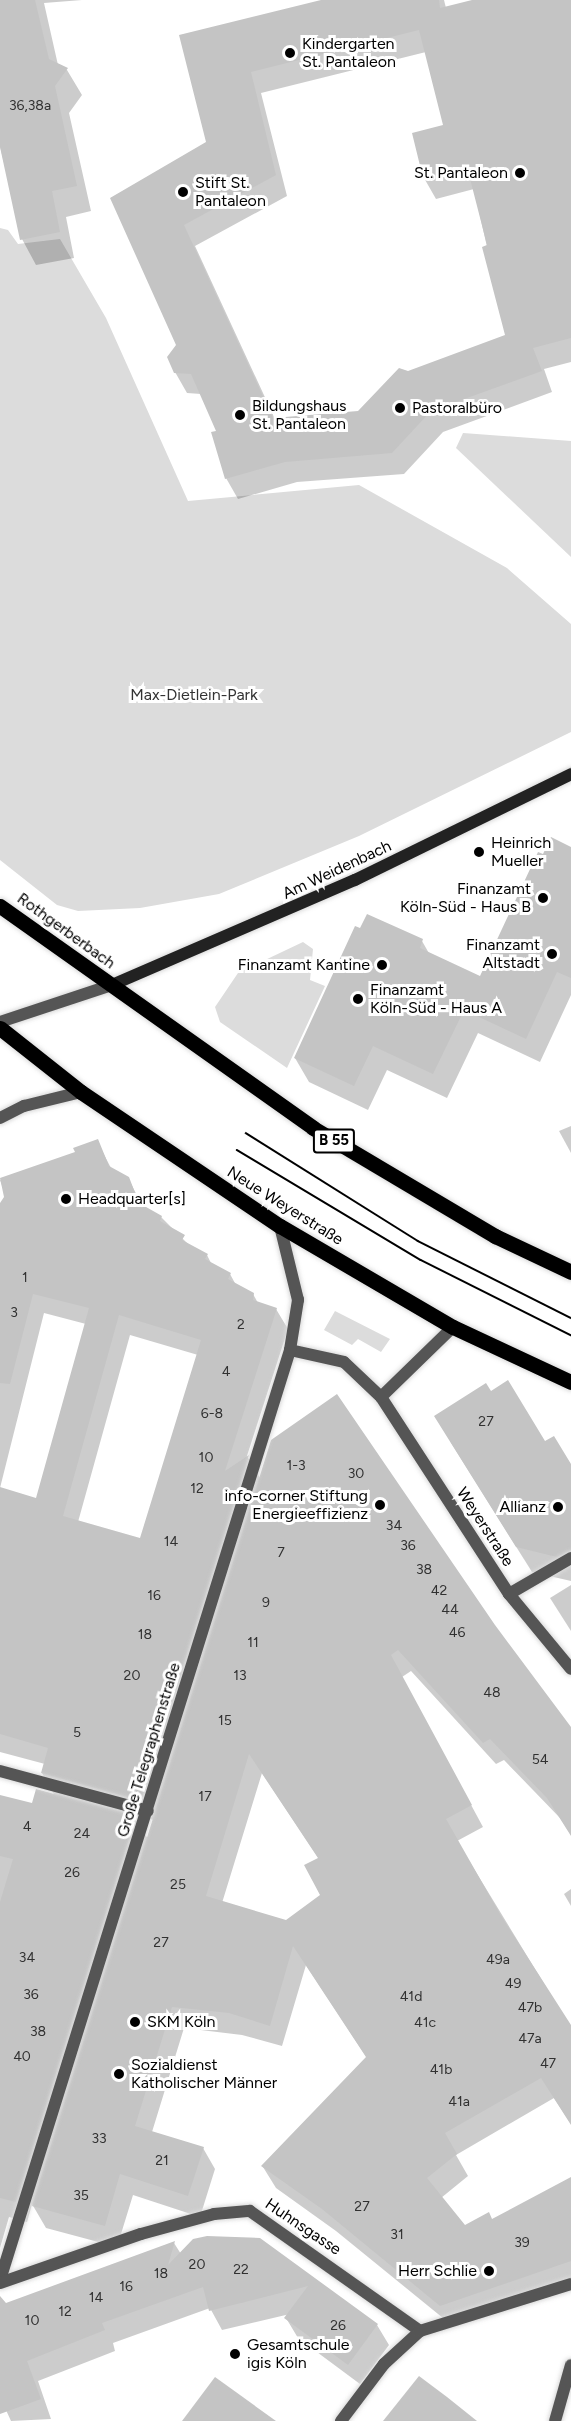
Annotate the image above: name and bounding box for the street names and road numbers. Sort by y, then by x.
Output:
street label: Am Weidenbach [280,836,394,904]
street label: Rothgerberbach [13,889,119,973]
road number: B 55 [312,1129,356,1153]
street label: Neue Weyerstraße [223,1163,347,1249]
street label: Weyerstraße [452,1484,518,1570]
street label: Große Telegraphenstraße [113,1661,185,1839]
street label: Huhnsgasse [261,2195,345,2259]

